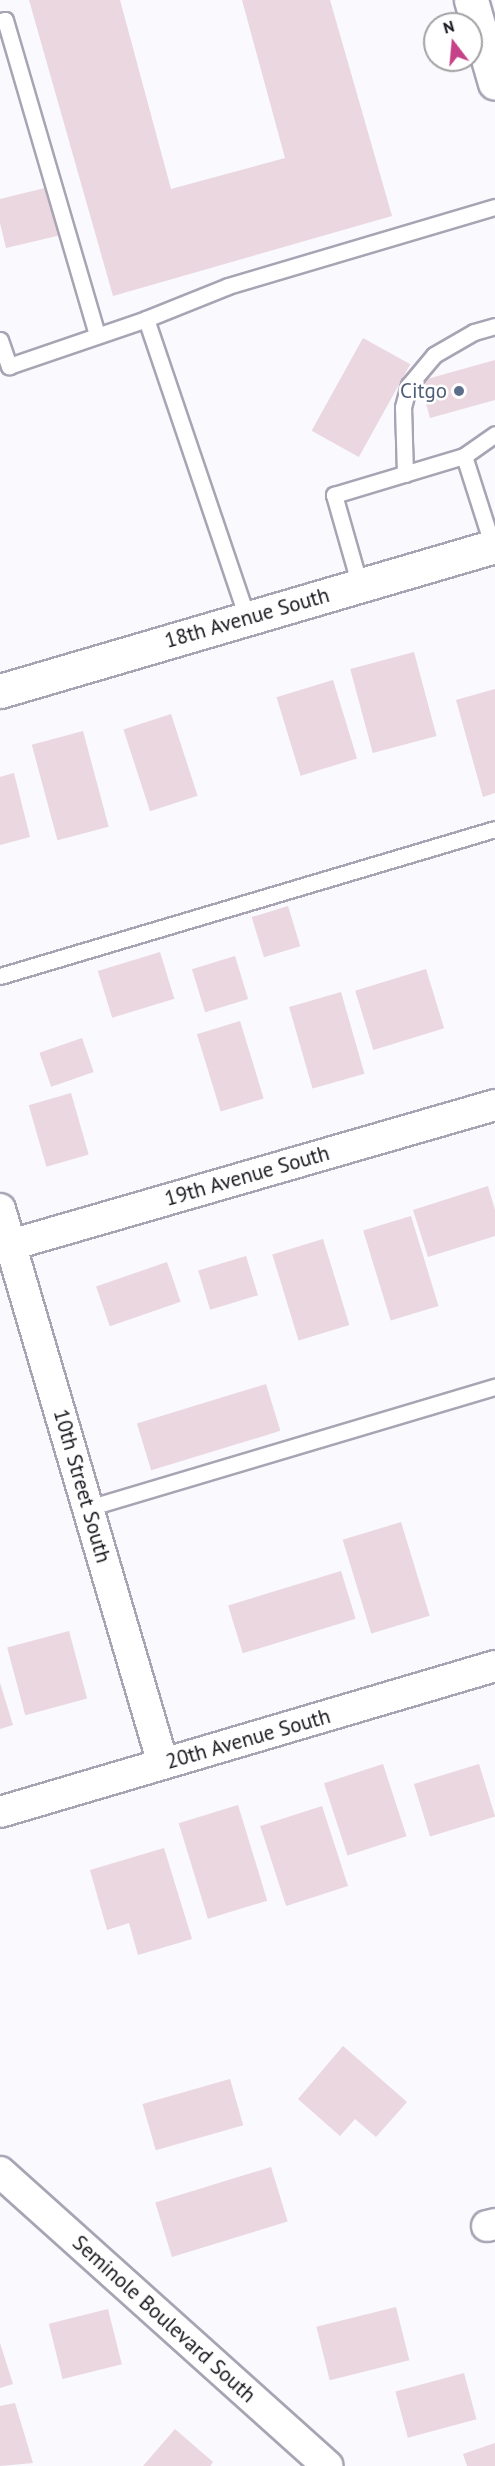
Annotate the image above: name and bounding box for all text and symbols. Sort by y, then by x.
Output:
north arrow [423,12,483,72]
text: N [441,16,456,38]
place label: Citgo [400,378,447,404]
marker: Citgo [452,384,466,398]
street label: 18th Avenue South [162,582,332,654]
street label: 19th Avenue South [162,1140,332,1212]
street label: 10th Street South [48,1406,116,1566]
street label: 20th Avenue South [163,1703,333,1775]
street label: Seminole Boulevard South [67,2230,261,2408]

